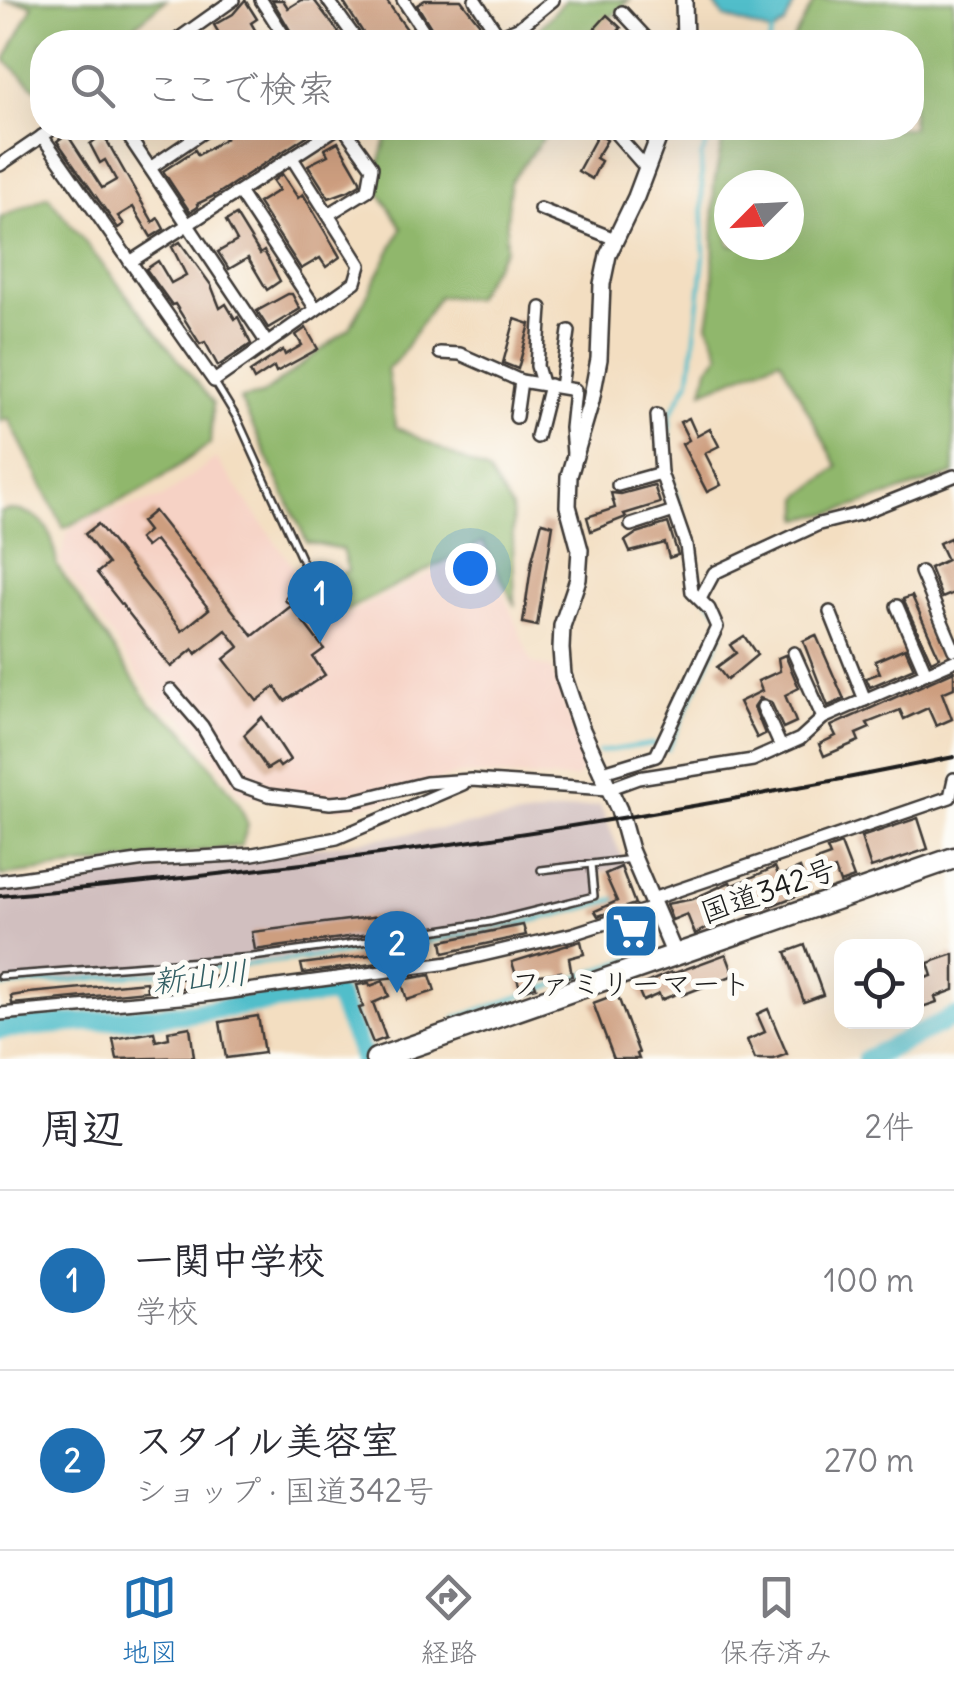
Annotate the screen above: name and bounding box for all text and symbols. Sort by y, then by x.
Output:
search box [30,30,924,140]
icon: search [65,58,120,113]
text: ここで検索 [145,65,335,112]
north arrow [714,170,804,260]
your location [445,543,496,594]
pin: 1 [288,560,352,643]
street label: 国道342号 [695,849,840,931]
supermarket icon: ファミリーマート [601,901,661,961]
pin: 2 [364,910,430,993]
map controls [834,939,924,1029]
button: locate [834,939,924,1029]
water label: 新山川 [150,951,250,1002]
place label: ファミリーマート [511,964,751,1002]
text: 周辺 [40,1102,124,1154]
text: 2件 [864,1106,914,1147]
text: 一関中学校 [135,1237,325,1284]
text: 1 [66,1260,79,1301]
text: 100 m [824,1260,914,1301]
text: 学校 [135,1290,199,1331]
text: スタイル美容室 [135,1417,399,1464]
text: 2 [64,1440,81,1481]
text: 270 m [824,1440,914,1481]
text: ショップ · 国道342号 [135,1470,434,1511]
tab: 地図 [122,1570,178,1670]
tab: 経路 [421,1570,477,1670]
tab: 保存済み [720,1570,832,1670]

